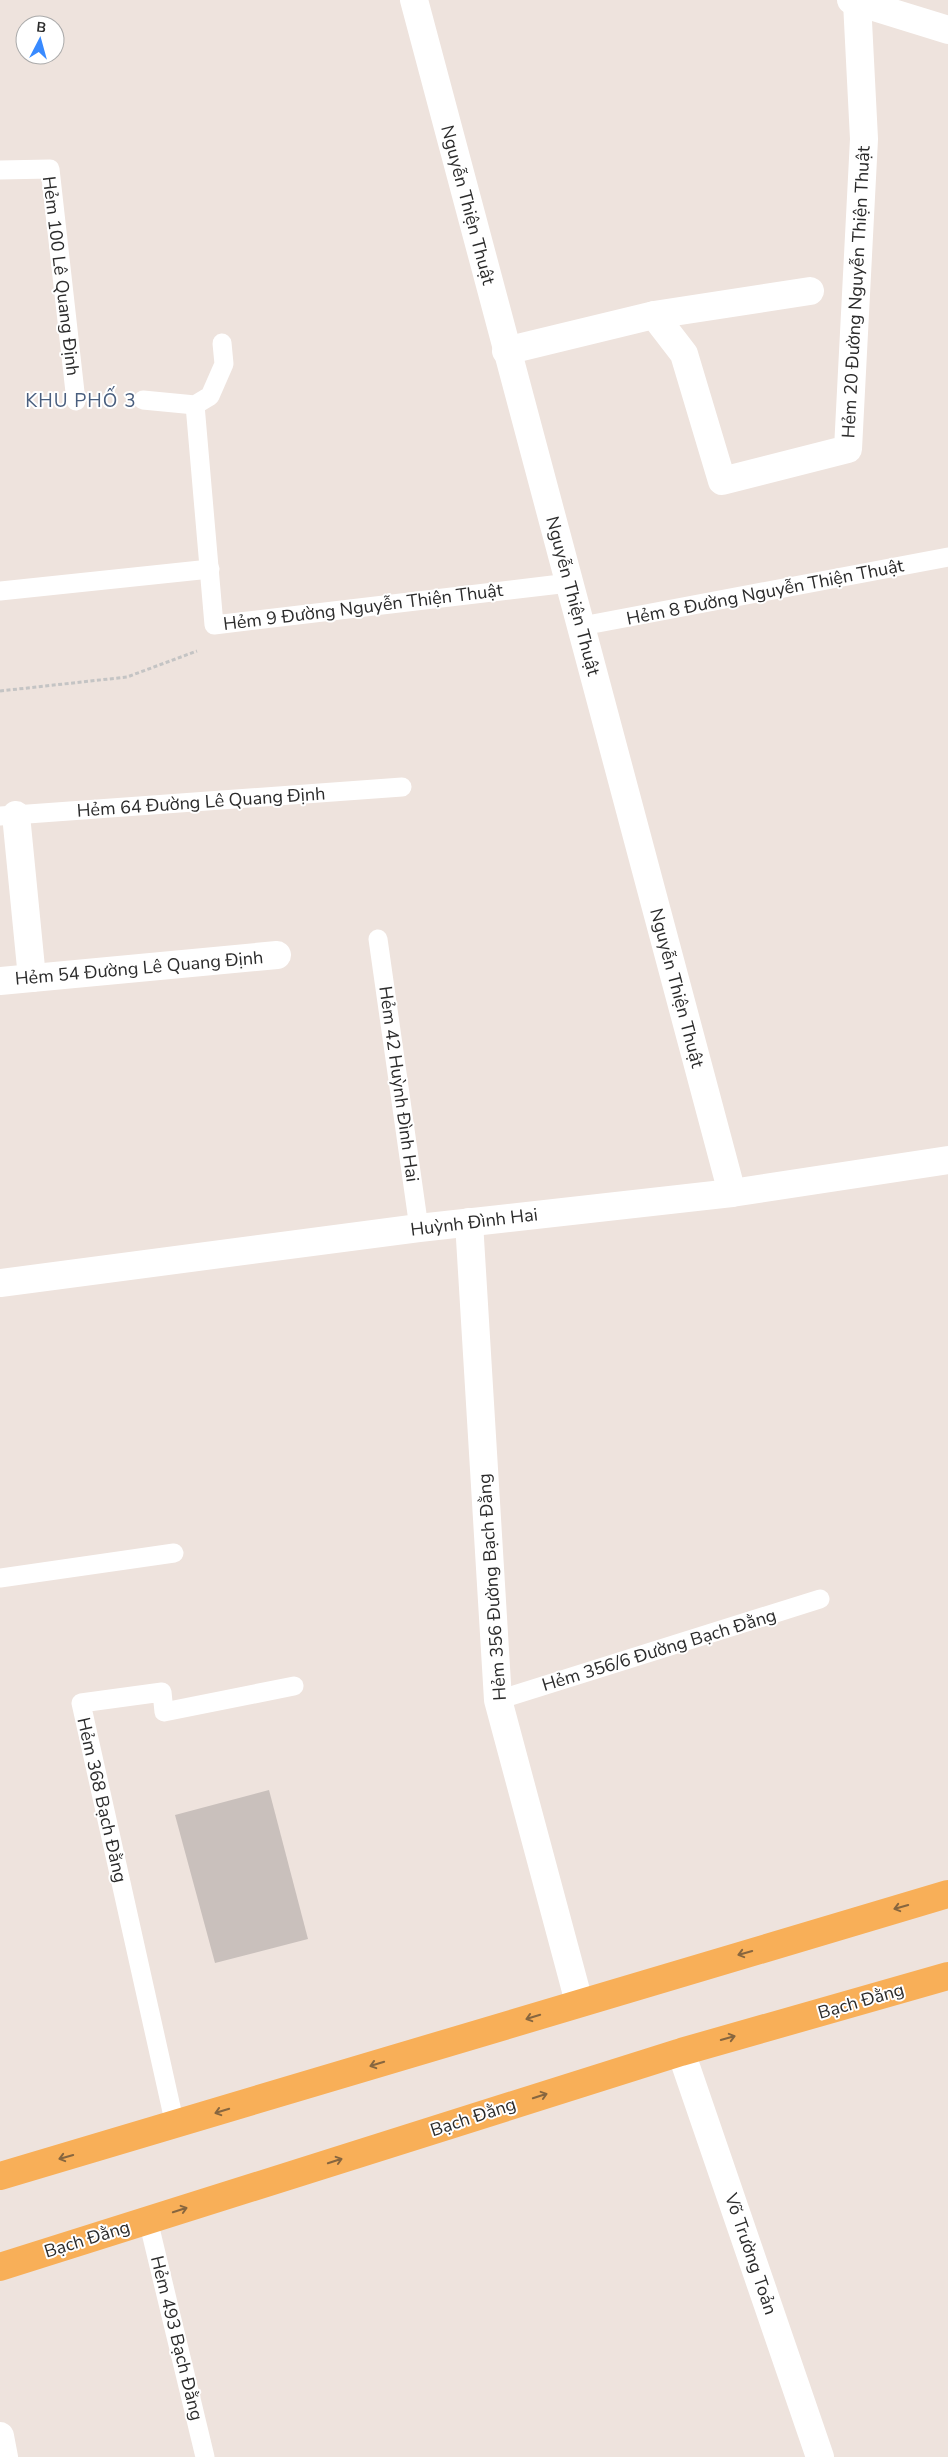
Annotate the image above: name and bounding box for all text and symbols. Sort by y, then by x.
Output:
north arrow [15,15,65,65]
text: B [36,18,47,38]
street label: Nguyễn Thiện Thuật [435,123,501,288]
street label: Hẻm 20 Đường Nguyễn Thiện Thuật [836,145,876,439]
street label: Hẻm 100 Lê Quang Định [37,175,85,377]
district label: KHU PHỐ 3 [25,386,137,414]
street label: Nguyễn Thiện Thuật [540,514,606,679]
street label: Hẻm 8 Đường Nguyễn Thiện Thuật [624,553,906,631]
street label: Hẻm 9 Đường Nguyễn Thiện Thuật [222,578,505,636]
street label: Hẻm 64 Đường Lê Quang Định [76,781,326,823]
street label: Nguyễn Thiện Thuật [644,906,710,1071]
street label: Hẻm 54 Đường Lê Quang Định [14,945,264,991]
street label: Hẻm 42 Huỳnh Đình Hai [373,984,425,1184]
street label: Huỳnh Đình Hai [409,1202,539,1242]
street label: Hẻm 356 Đường Bạch Đằng [472,1473,512,1701]
street label: Hẻm 356/6 Đường Bạch Đằng [539,1603,779,1697]
street label: Hẻm 368 Bạch Đằng [71,1715,133,1885]
one-way arrow [894,1903,910,1913]
one-way arrow [738,1949,754,1959]
street label: Bạch Đằng [815,1977,907,2025]
one-way arrow [525,2012,541,2022]
one-way arrow [720,2033,736,2043]
one-way arrow [369,2059,385,2069]
one-way arrow [532,2091,548,2101]
street label: Bạch Đằng [427,2092,519,2142]
one-way arrow [214,2106,230,2116]
one-way arrow [58,2153,74,2162]
one-way arrow [327,2156,342,2165]
street label: Võ Trường Toản [719,2189,783,2318]
one-way arrow [172,2204,188,2214]
street label: Bạch Đằng [41,2215,133,2263]
street label: Hẻm 493 Bạch Đằng [145,2253,209,2423]

